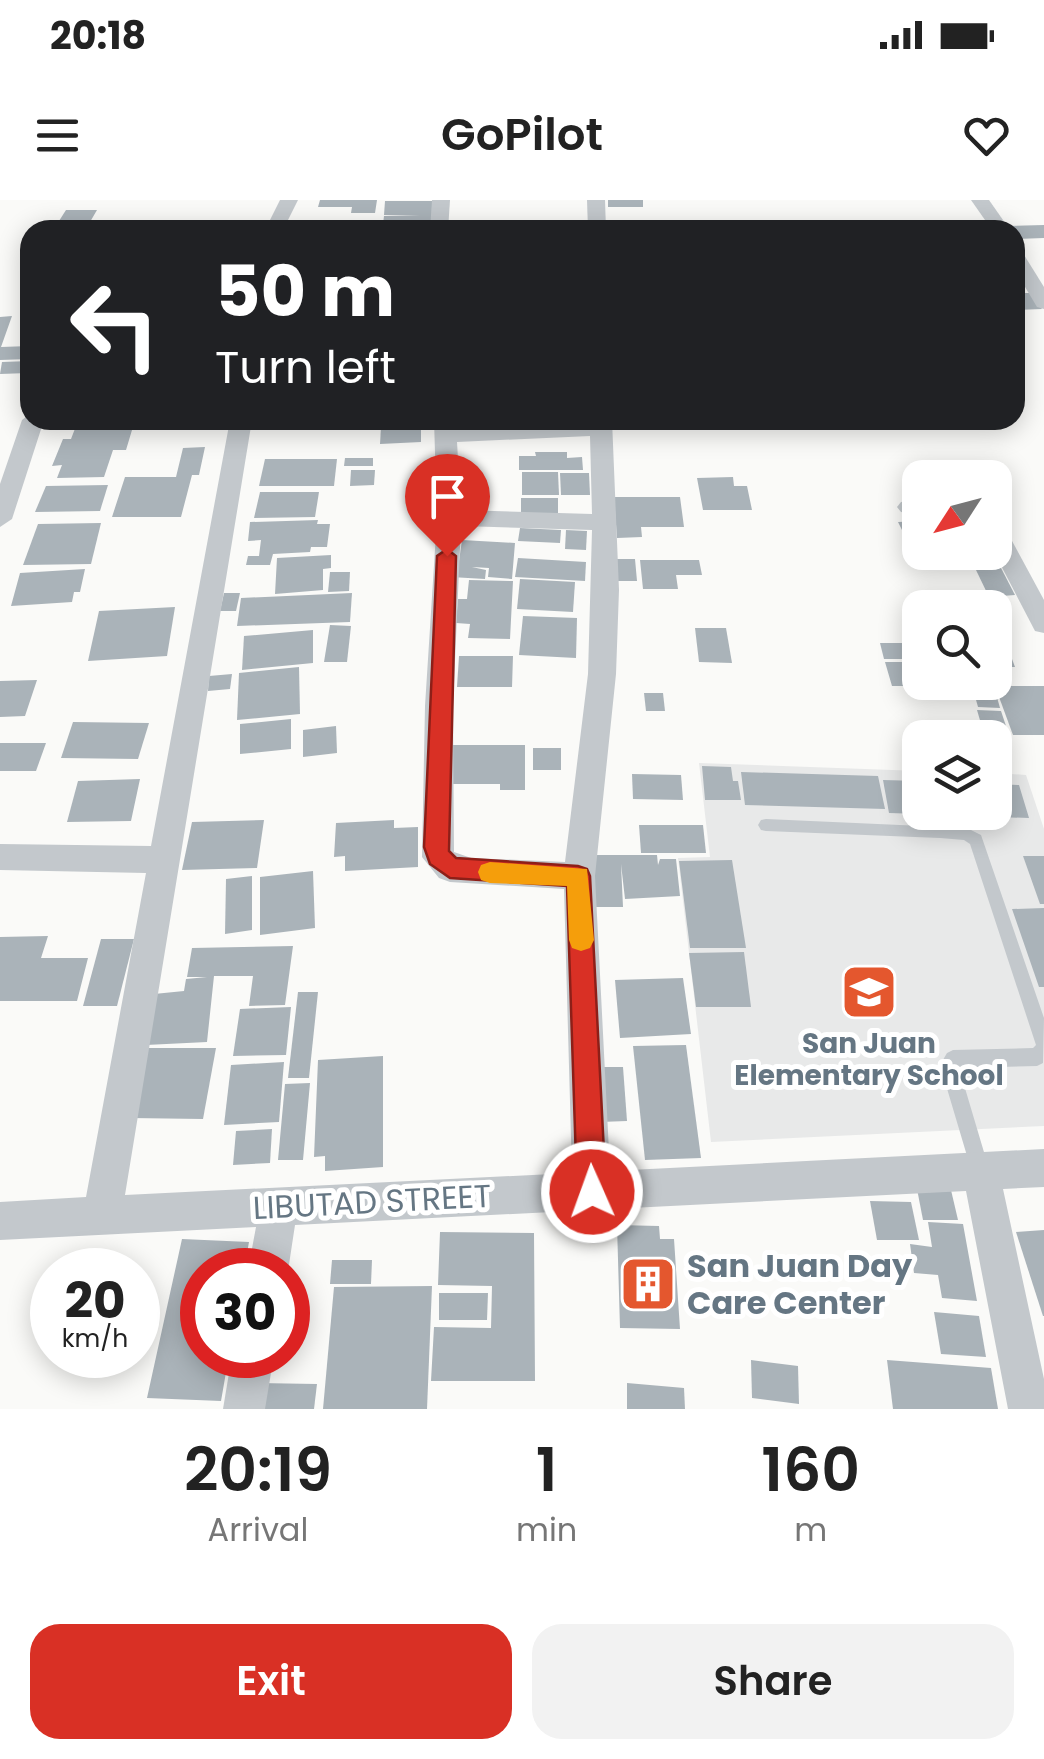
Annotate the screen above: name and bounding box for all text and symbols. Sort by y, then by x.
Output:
text: 20:18 [50,9,146,62]
text: GoPilot [441,103,603,166]
icon: menu [30,108,85,163]
icon: heart [959,108,1014,163]
text: 50 m [215,242,395,341]
icon: left [50,260,180,390]
text: Turn left [215,336,396,399]
pin [405,454,490,557]
north arrow [902,460,1012,570]
map controls [902,460,1012,830]
icon: arrive [420,469,475,524]
button: search [902,590,1012,700]
button: layers [902,720,1012,830]
school or university icon: San Juan Elementary School [839,962,899,1022]
place label: San Juan Elementary School [734,1024,1004,1095]
position arrow [540,1140,644,1244]
street label: LIBUTAD STREET [252,1173,492,1230]
place label: San Juan Day Care Center [687,1243,913,1325]
speed limit sign: 30 [180,1248,310,1378]
building icon: San Juan Day Care Center [618,1254,678,1314]
text: 20 [64,1265,126,1336]
text: km/h [62,1321,128,1356]
text: 20:19 [184,1428,332,1512]
text: 1 [536,1428,558,1512]
text: 160 [761,1428,860,1512]
text: Arrival [208,1507,308,1552]
text: min [516,1507,577,1552]
text: m [794,1507,827,1552]
button: Exit [30,1624,512,1739]
button: Share [532,1624,1014,1739]

